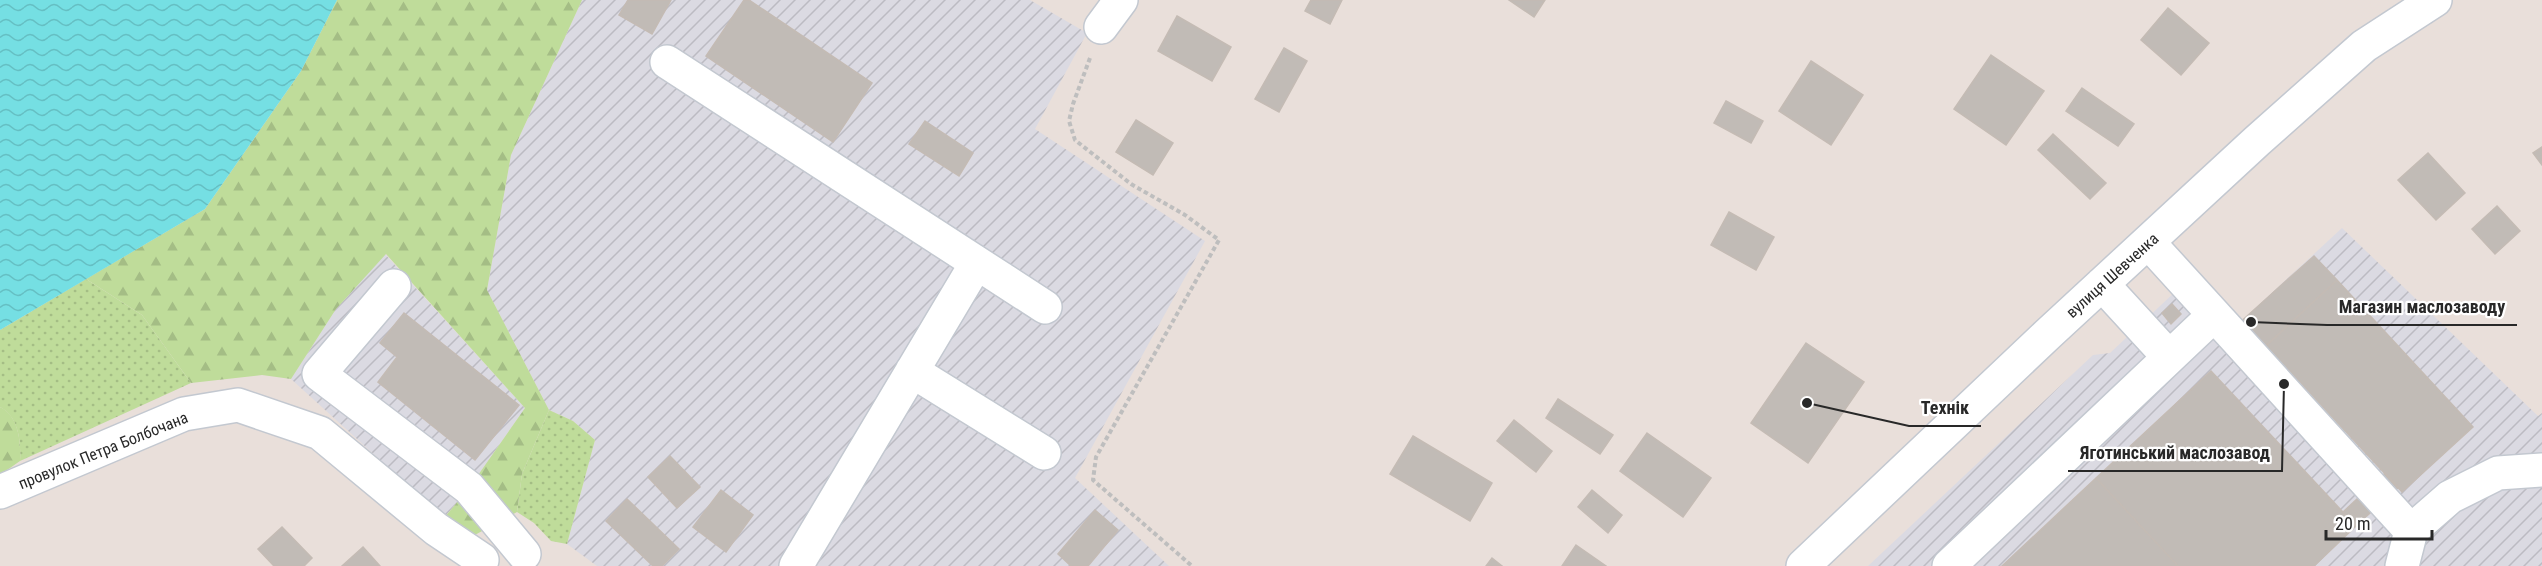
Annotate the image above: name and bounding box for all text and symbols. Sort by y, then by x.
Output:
street label: вулиця Шевченка [2062,229,2162,322]
callout: Магазин маслозаводу [2327,289,2517,325]
text: Магазин маслозаводу [2339,296,2505,317]
callout: Технік [1909,390,1981,426]
text: Технік [1921,397,1969,418]
street label: провулок Петра Болбочана [16,408,191,493]
callout: Яготинський маслозавод [2068,435,2282,471]
text: Яготинський маслозавод [2079,442,2270,463]
scale bar [2326,503,2432,541]
text: 20 m [2335,513,2370,534]

